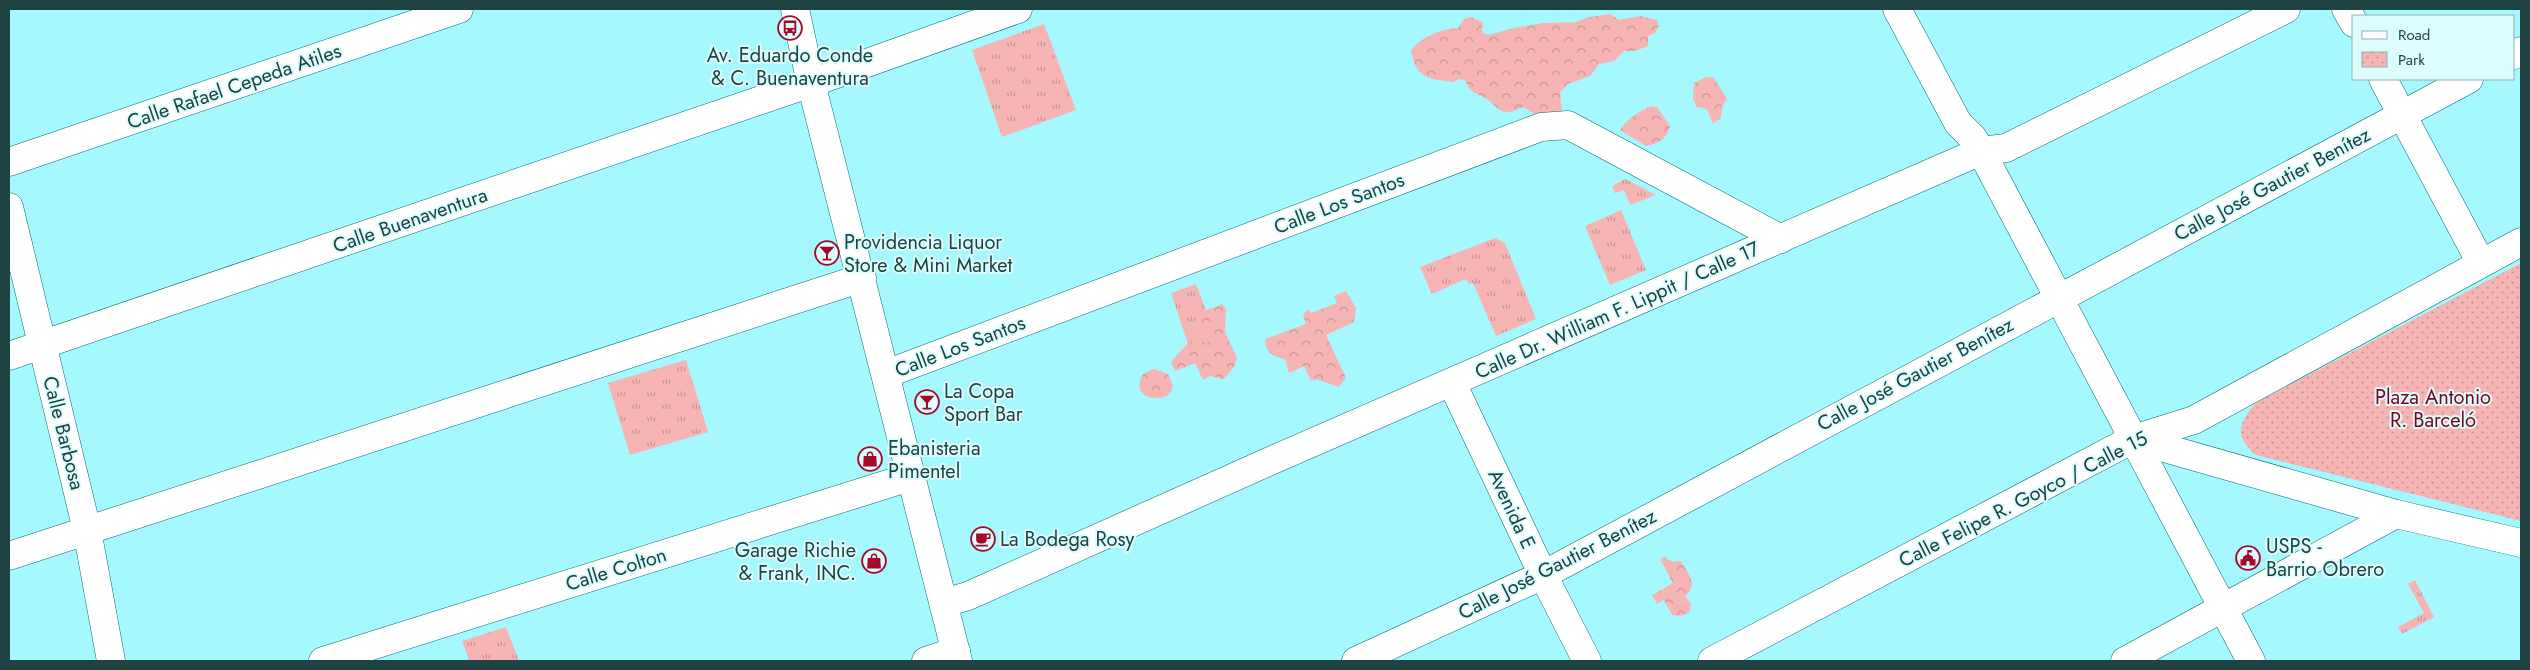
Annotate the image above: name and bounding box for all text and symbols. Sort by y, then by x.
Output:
bus stop icon: Av. Eduardo Conde & C. Buenaventura [777,15,803,41]
legend [2352,15,2515,80]
text: Road [2398,24,2430,46]
street label: Calle Rafael Cepeda Atiles [123,36,345,137]
place label: Av. Eduardo Conde & C. Buenaventura [707,41,873,93]
text: Park [2398,49,2425,71]
street label: Calle José Gautier Benítez [2169,120,2376,249]
street label: Calle Los Santos [1270,165,1409,242]
street label: Calle Buenaventura [329,180,491,261]
place label: Providencia Liquor Store & Mini Market [844,228,1013,280]
street label: Calle Dr. William F. Lippit / Calle 17 [1470,234,1765,387]
bar icon: Providencia Liquor Store & Mini Market [814,240,840,266]
street label: Calle Los Santos [891,308,1030,385]
street label: Calle José Gautier Benítez [1812,310,2019,439]
street label: Calle Barbosa [35,373,92,493]
place label: La Copa Sport Bar [944,377,1023,429]
park label: Plaza Antonio R. Barceló [2375,383,2491,435]
bar icon: La Copa Sport Bar [914,389,940,415]
street label: Calle Felipe R. Goyco / Calle 15 [1894,424,2153,575]
place label: Ebanisteria Pimentel [888,434,981,486]
shop icon: Ebanisteria Pimentel [857,446,883,472]
street label: Avenida E [1481,465,1543,554]
street label: Calle José Gautier Benítez [1453,502,1661,627]
place label: La Bodega Rosy [1000,525,1134,554]
cafe icon: La Bodega Rosy [970,526,996,552]
place label: USPS - Barrio Obrero [2266,532,2384,584]
place label: Garage Richie & Frank, INC. [735,536,856,588]
street label: Calle Colton [562,540,670,599]
public building icon: USPS - Barrio Obrero [2235,545,2261,571]
shop icon: Garage Richie & Frank, INC. [861,548,887,574]

